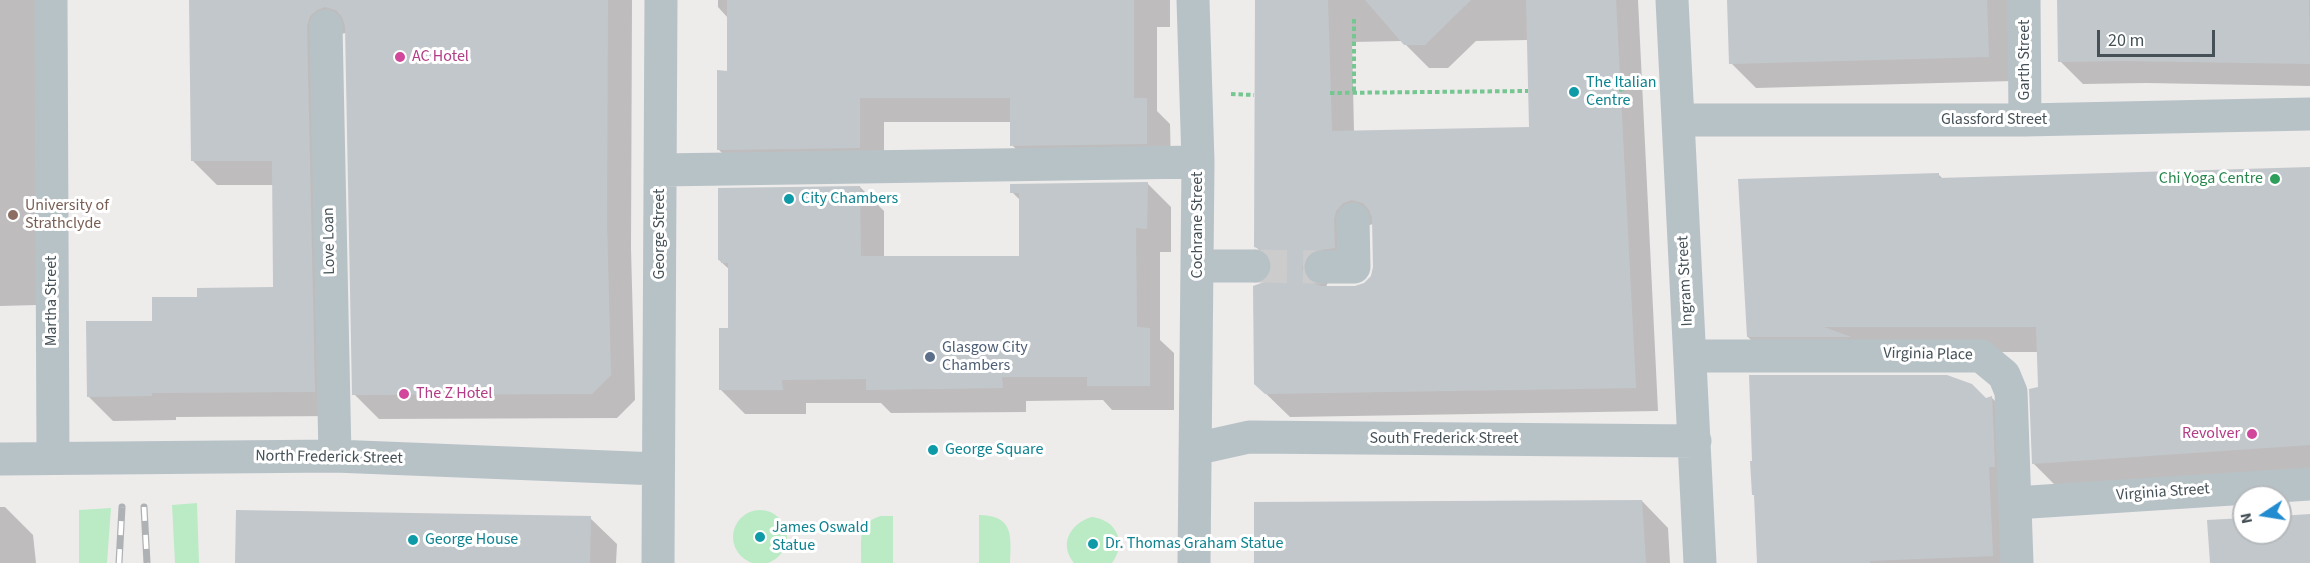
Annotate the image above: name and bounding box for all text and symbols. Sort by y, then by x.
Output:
scale bar [2100,18,2218,56]
street label: Garth Street [2015,20,2035,100]
text: 20 m [2108,28,2144,53]
place label: AC Hotel [412,47,469,67]
marker: AC Hotel [393,50,407,64]
place label: The Italian Centre [1586,73,1657,111]
marker: The Italian Centre [1567,85,1581,99]
street label: Glassford Street [1941,110,2047,130]
place label: Chi Yoga Centre [2159,169,2263,189]
street label: Cochrane Street [1188,171,1208,279]
marker: Chi Yoga Centre [2268,172,2282,186]
street label: George Street [650,189,670,279]
place label: City Chambers [801,189,898,209]
marker: City Chambers [782,192,796,206]
place label: University of Strathclyde [25,196,109,234]
street label: Love Loan [320,207,340,275]
marker: University of Strathclyde [6,208,20,222]
street label: Ingram Street [1674,235,1698,327]
street label: Martha Street [42,256,62,346]
place label: Glasgow City Chambers [942,338,1028,376]
street label: Virginia Place [1883,345,1973,365]
marker: Glasgow City Chambers [923,350,937,364]
place label: The Z Hotel [416,384,492,404]
marker: The Z Hotel [397,387,411,401]
place label: Revolver [2182,424,2240,444]
marker: Revolver [2245,427,2259,441]
street label: South Frederick Street [1370,429,1518,449]
place label: George Square [945,440,1043,460]
marker: George Square [926,443,940,457]
street label: North Frederick Street [255,447,403,469]
street label: Virginia Street [2116,480,2210,506]
north arrow [2232,485,2292,545]
text: N [2234,511,2258,526]
place label: James Oswald Statue [772,518,869,556]
place label: George House [425,530,518,550]
marker: James Oswald Statue [753,530,767,544]
marker: George House [406,533,420,547]
place label: Dr. Thomas Graham Statue [1105,534,1283,554]
marker: Dr. Thomas Graham Statue [1086,537,1100,551]

